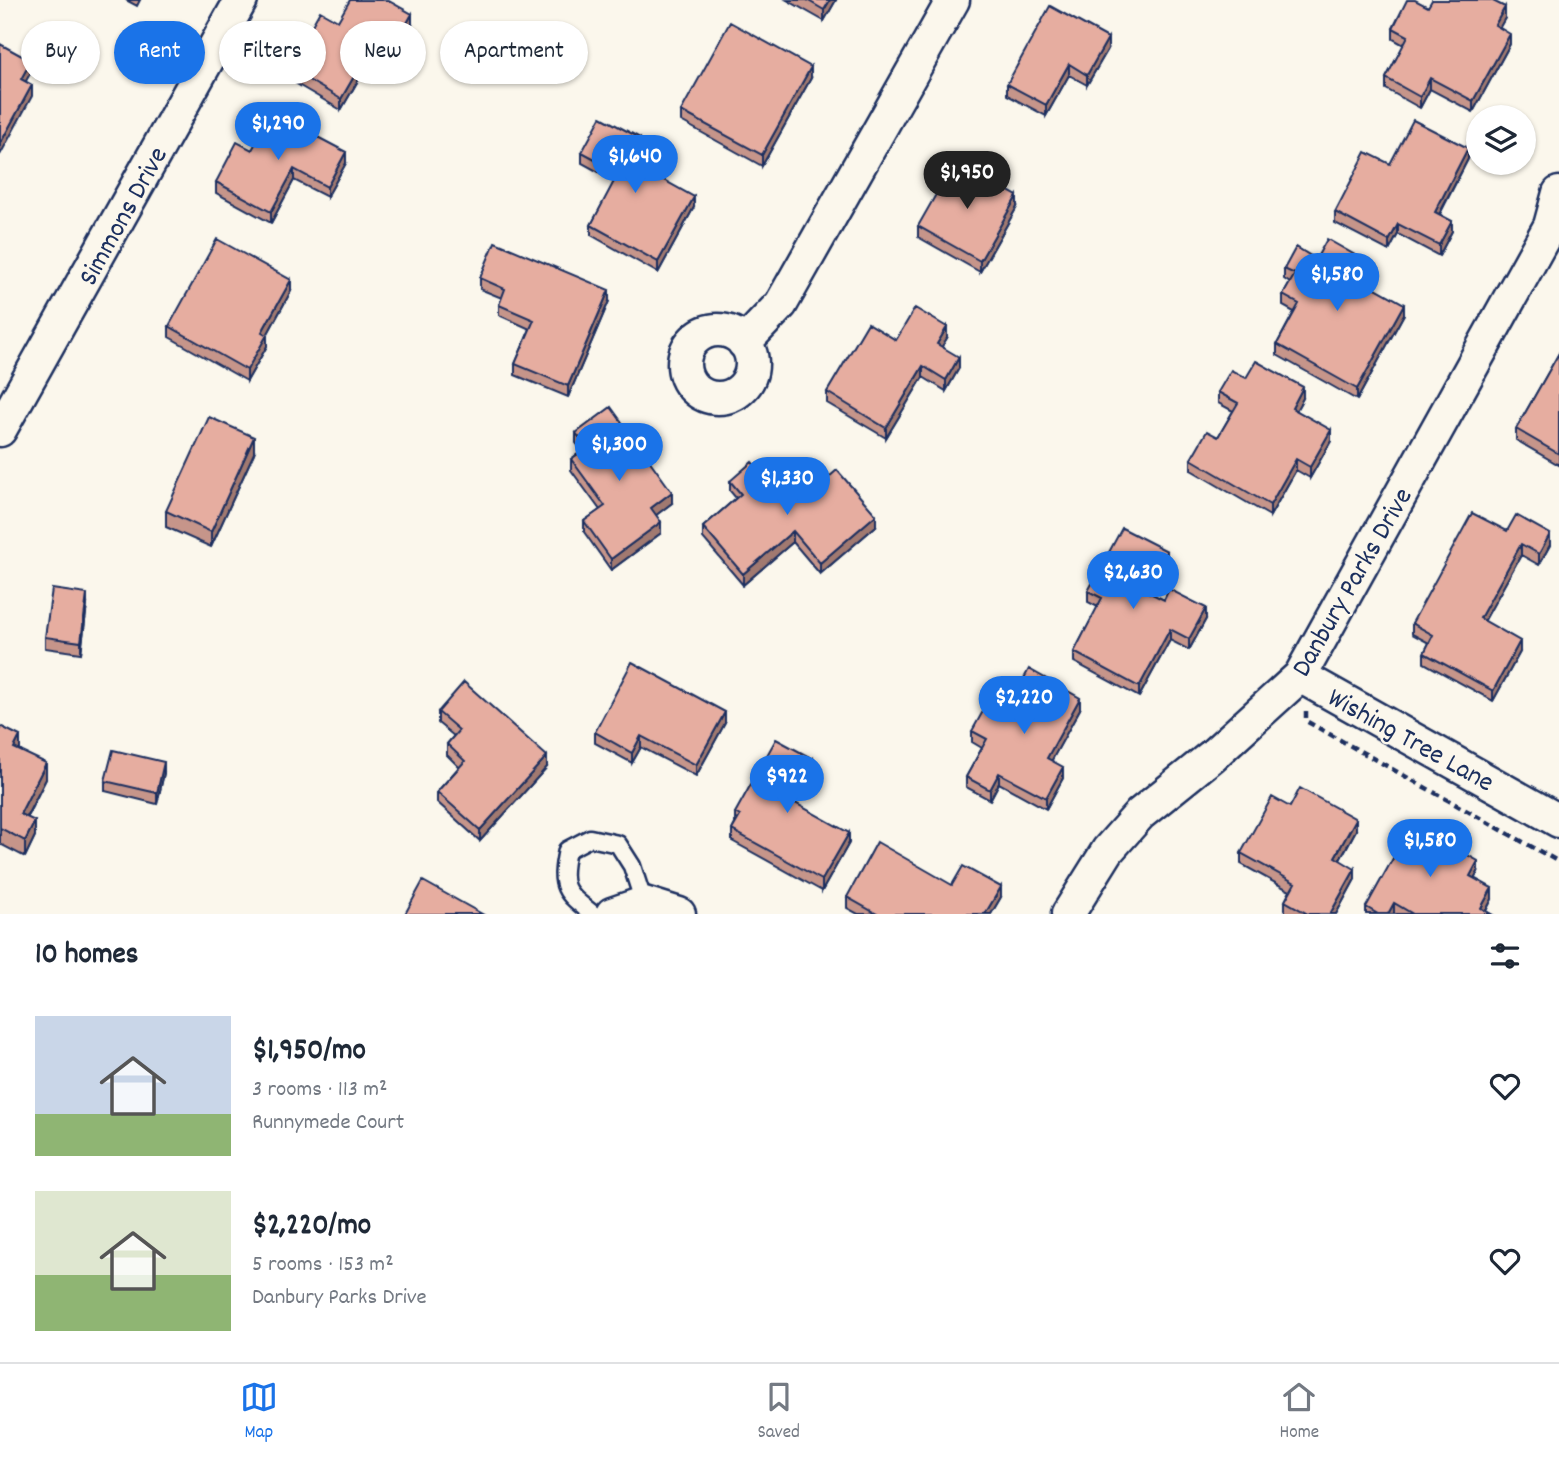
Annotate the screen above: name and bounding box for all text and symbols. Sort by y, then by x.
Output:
chip: Buy [21,21,100,84]
chip: Rent [114,21,205,84]
chip: Filters [219,21,326,84]
chip: New [340,21,426,84]
chip: Apartment [440,21,588,84]
pin: $1,290 [221,102,335,162]
map controls [1466,105,1536,175]
button: layers [1466,105,1536,175]
text: $1,290 [251,108,305,141]
pin: $1,640 [578,136,692,195]
street label: Simmons Drive [71,141,180,294]
text: $1,640 [608,141,662,174]
pin: $1,950 [910,152,1024,211]
text: $1,950 [940,157,994,190]
pin: $1,580 [1280,254,1394,313]
text: $1,580 [1310,259,1364,292]
pin: $1,300 [562,424,676,483]
text: $1,300 [591,429,647,462]
pin: $1,330 [730,458,844,517]
text: $1,330 [760,463,814,496]
street label: Danbury Parks Drive [1284,481,1425,686]
pin: $2,630 [1076,552,1190,611]
text: $2,630 [1103,557,1163,590]
pin: $2,220 [967,676,1081,736]
street label: Wishing Tree Lane [1319,680,1500,805]
text: $2,220 [995,682,1053,715]
pin: $922 [746,756,828,815]
text: $922 [766,761,808,794]
pin: $1,580 [1373,820,1487,879]
text: $1,580 [1403,825,1457,858]
text: 10 homes [35,935,138,978]
icon: filters [1486,937,1524,975]
text: $1,950/mo [252,1031,366,1074]
icon: home [91,1044,175,1128]
icon: heart [1486,1067,1524,1105]
text: 3 rooms · 113 m² [252,1074,388,1107]
text: Runnymede Court [252,1107,404,1140]
text: $2,220/mo [252,1206,371,1249]
icon: home [91,1219,175,1303]
icon: heart [1486,1242,1524,1280]
text: 5 rooms · 153 m² [252,1249,394,1282]
text: Danbury Parks Drive [252,1282,427,1315]
tab: Map [240,1378,278,1447]
tab: Saved [757,1378,800,1447]
tab: Home [1280,1378,1319,1447]

